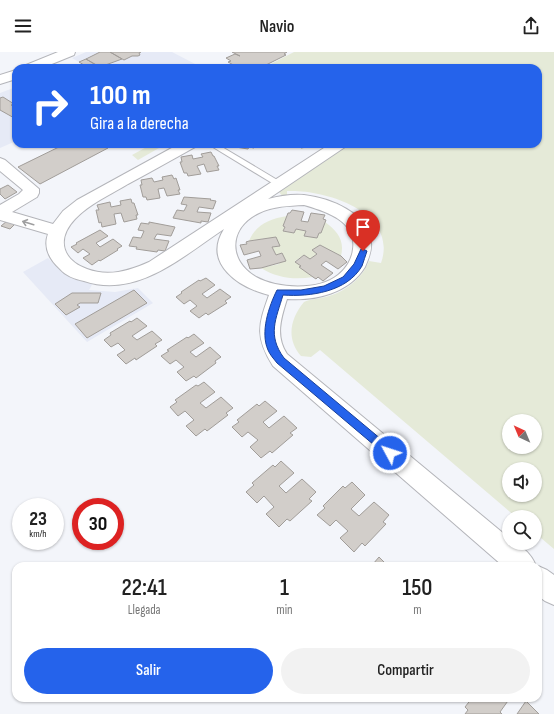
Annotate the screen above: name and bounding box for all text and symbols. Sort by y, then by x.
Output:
icon: menu [12,15,34,37]
icon: share [520,15,542,37]
text: Navio [260,16,295,37]
text: 100 m [90,79,151,112]
icon: right [24,80,76,132]
text: Gira a la derecha [90,113,189,134]
pin [346,210,380,251]
icon: arrive [352,216,374,238]
one-way arrow [22,219,35,226]
north arrow [502,414,542,454]
map controls [502,414,542,550]
position arrow [369,432,411,474]
button: sound [502,462,542,502]
speed limit sign: 30 [72,498,124,550]
text: 23 [29,507,47,531]
button: search [502,510,542,550]
text: km/h [29,528,47,540]
text: 22:41 [122,573,167,602]
text: 1 [280,573,289,602]
text: 150 [402,573,432,602]
text: Llegada [128,602,161,618]
text: min [276,602,293,618]
text: m [413,602,422,618]
button: Salir [24,648,273,694]
button: Compartir [281,648,530,694]

